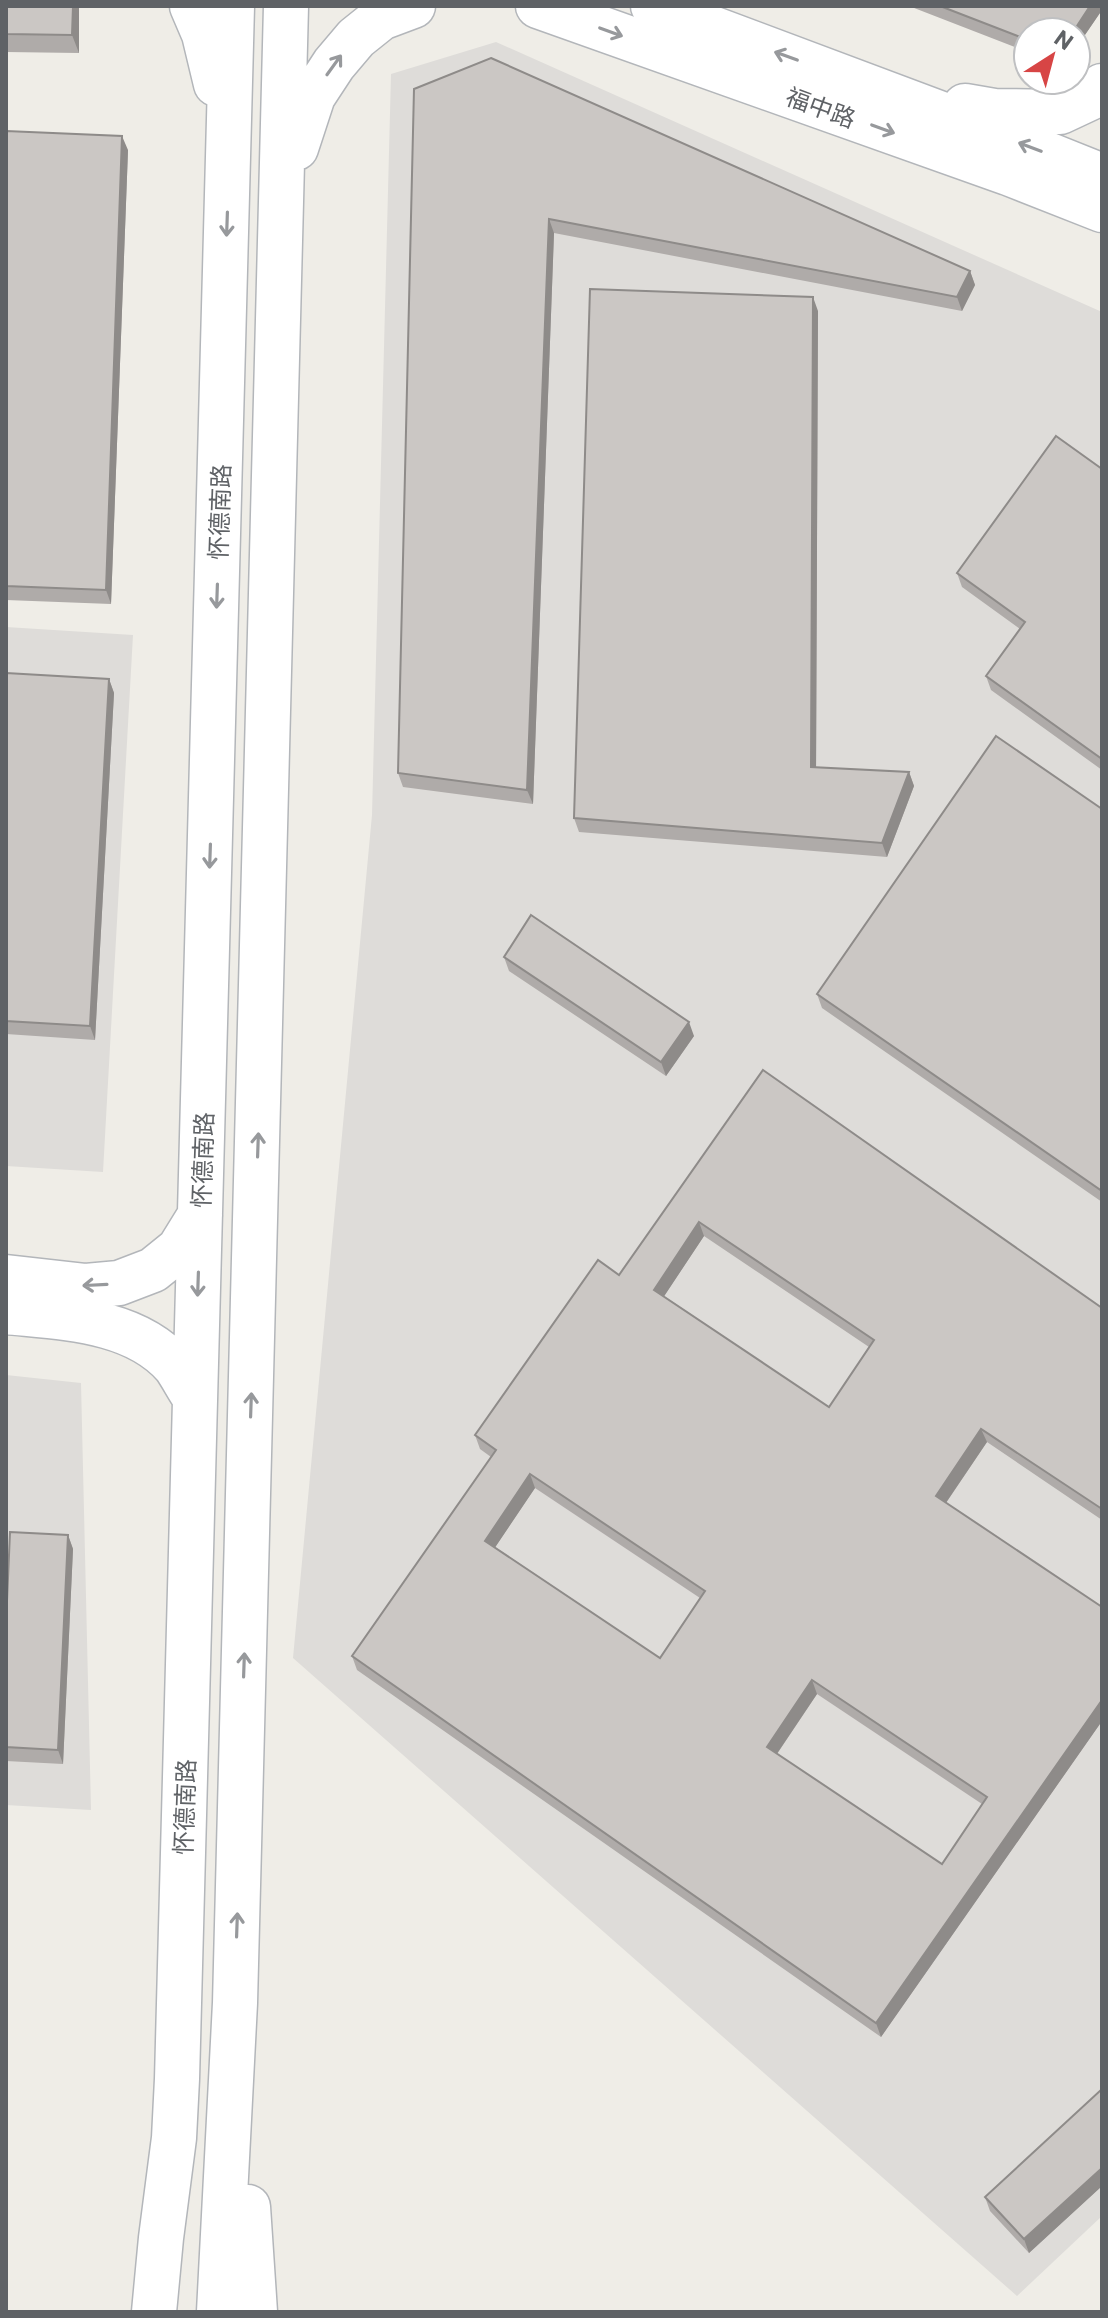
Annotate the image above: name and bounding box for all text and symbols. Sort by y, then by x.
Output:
north arrow [1012,16,1092,96]
text: N [1049,24,1079,55]
one-way arrow [599,26,623,40]
one-way arrow [774,47,799,62]
one-way arrow [325,55,342,77]
street label: 福中路 [782,81,860,133]
one-way arrow [870,122,895,137]
one-way arrow [1018,139,1043,153]
one-way arrow [219,210,235,237]
street label: 怀德南路 [203,464,235,560]
one-way arrow [209,582,225,609]
one-way arrow [202,842,217,869]
street label: 怀德南路 [186,1112,218,1208]
one-way arrow [250,1132,266,1159]
one-way arrow [190,1270,206,1297]
one-way arrow [82,1278,109,1293]
one-way arrow [243,1392,259,1419]
one-way arrow [237,1652,252,1679]
street label: 怀德南路 [168,1759,200,1855]
one-way arrow [230,1912,245,1939]

